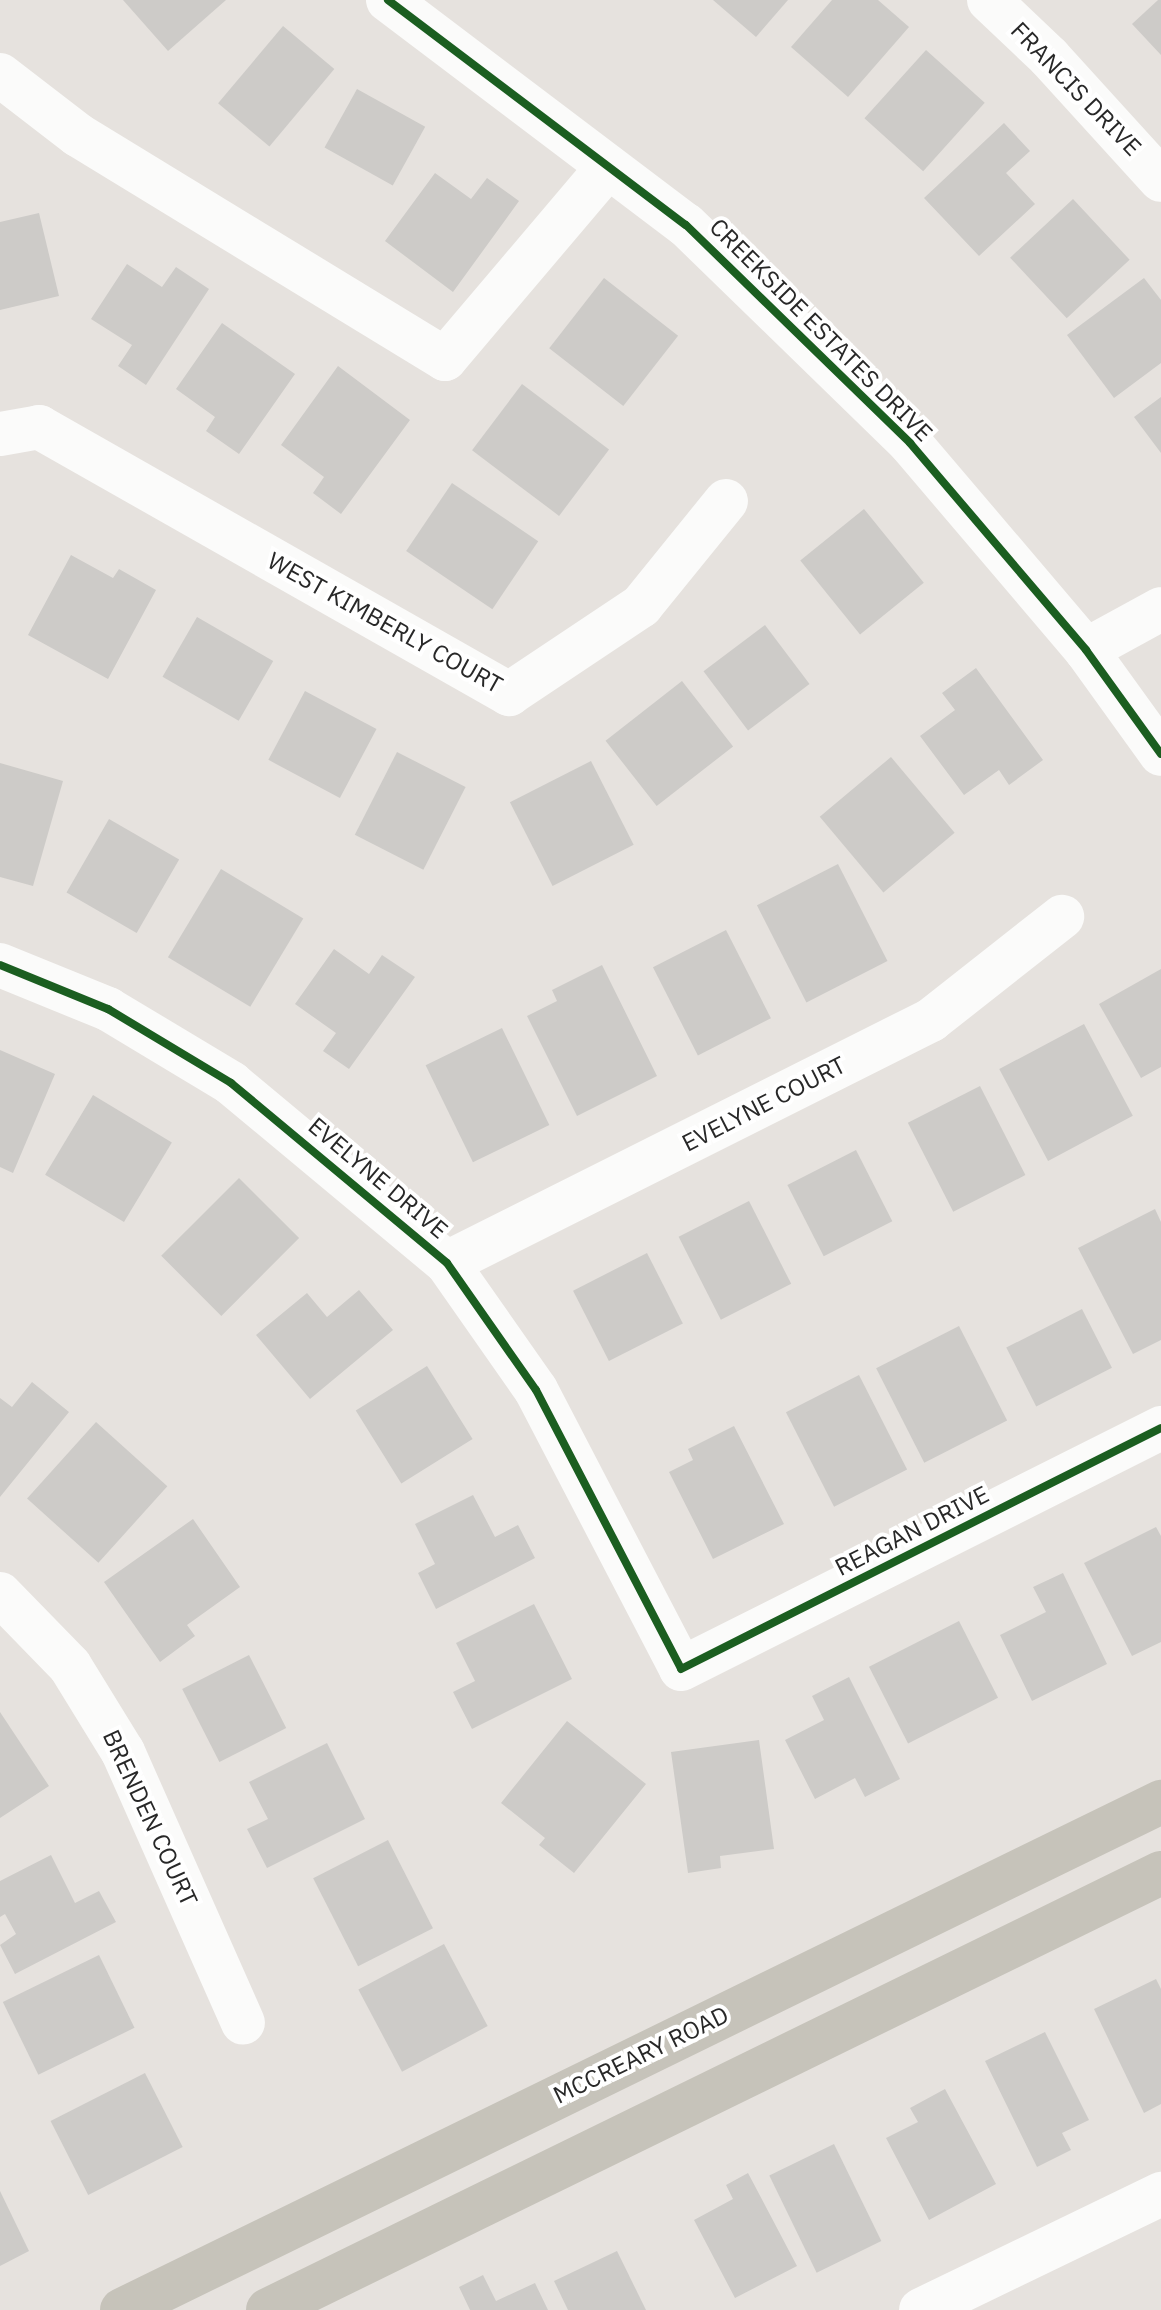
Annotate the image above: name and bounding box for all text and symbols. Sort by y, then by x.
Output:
street label: FRANCIS DRIVE [1005,16,1147,162]
street label: CREEKSIDE ESTATES DRIVE [704,213,938,447]
street label: WEST KIMBERLY COURT [262,546,508,700]
street label: EVELYNE COURT [677,1050,851,1158]
street label: EVELYNE DRIVE [302,1111,454,1245]
street label: REAGAN DRIVE [830,1480,994,1582]
street label: BRENDEN COURT [97,1725,203,1911]
street label: MCCREARY ROAD [549,2000,733,2110]

